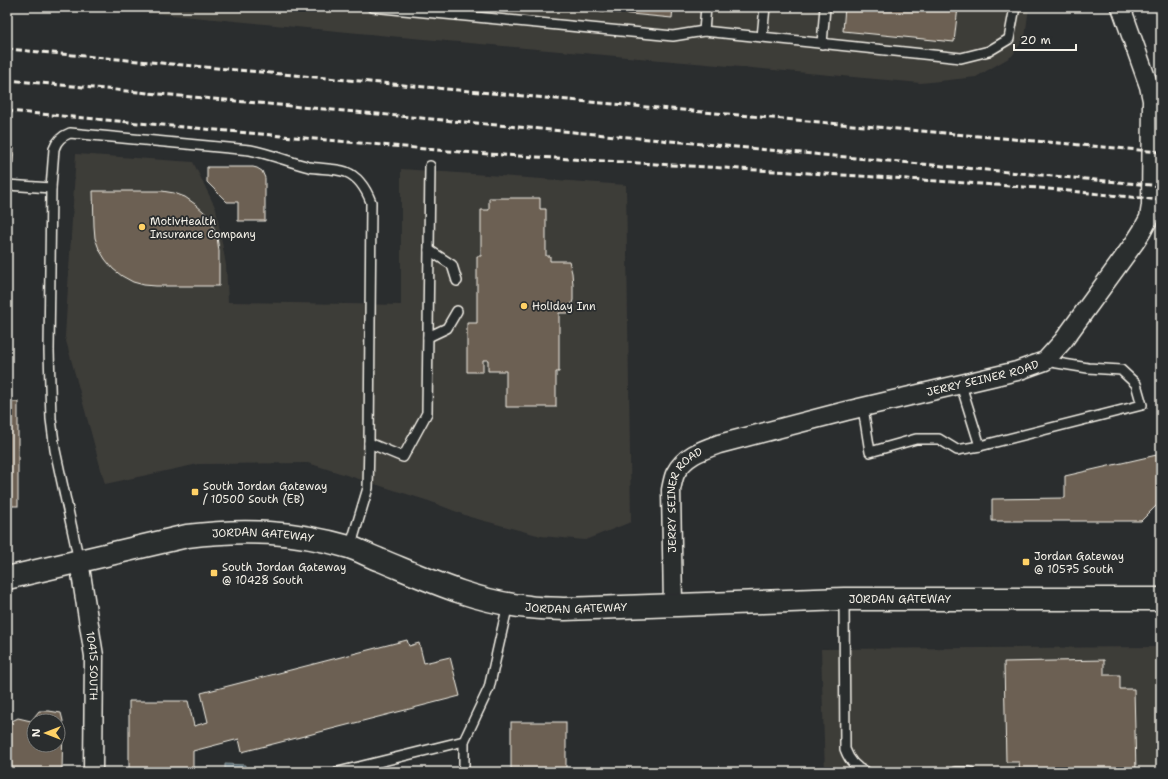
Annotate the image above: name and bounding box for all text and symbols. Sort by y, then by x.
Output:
scale bar [1014,26,1076,52]
text: 20 m [1020,32,1051,48]
place label: MotivHealth Insurance Company [150,214,256,242]
marker: MotivHealth Insurance Company [137,222,147,232]
place label: Holiday Inn [532,299,596,314]
marker: Holiday Inn [519,301,529,311]
street label: JERRY SEINER ROAD [925,356,1041,399]
street label: JERRY SEINER ROAD [663,444,705,553]
place label: South Jordan Gateway / 10500 South (EB) [203,479,327,507]
marker: South Jordan Gateway / 10500 South (EB) [190,487,200,497]
street label: JORDAN GATEWAY [211,525,315,546]
place label: Jordan Gateway @ 10575 South [1034,549,1124,577]
marker: Jordan Gateway @ 10575 South [1021,557,1031,567]
place label: South Jordan Gateway @ 10428 South [222,560,346,588]
marker: South Jordan Gateway @ 10428 South [209,568,219,578]
street label: JORDAN GATEWAY [849,592,951,607]
street label: JORDAN GATEWAY [524,599,628,617]
street label: 10415 SOUTH [83,630,102,701]
north arrow [26,713,66,753]
text: N [29,728,44,737]

